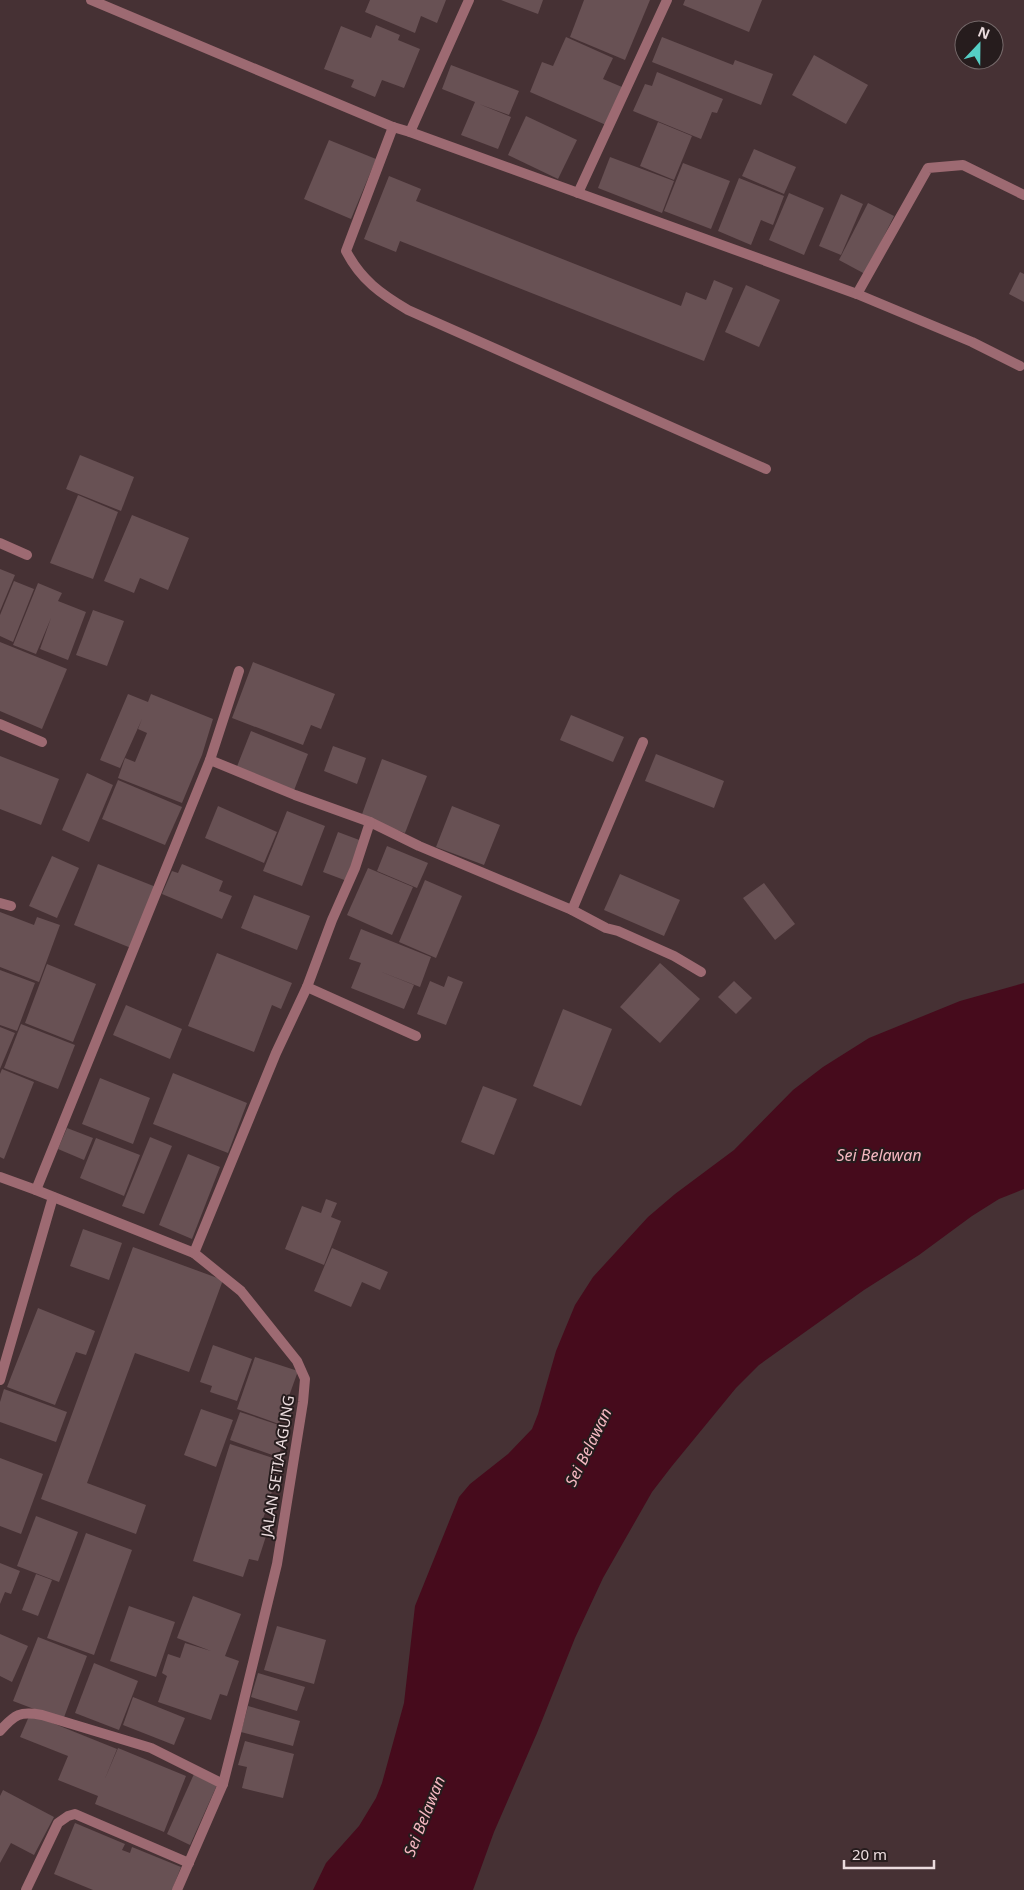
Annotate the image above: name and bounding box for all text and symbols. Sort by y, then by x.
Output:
north arrow [954,20,1004,70]
text: N [975,22,993,43]
water label: Sei Belawan [836,1144,922,1166]
street label: JALAN SETIA AGUNG [256,1394,298,1540]
water label: Sei Belawan [559,1404,617,1490]
water label: Sei Belawan [398,1772,450,1860]
scale bar [844,1838,934,1870]
text: 20 m [852,1844,887,1864]

